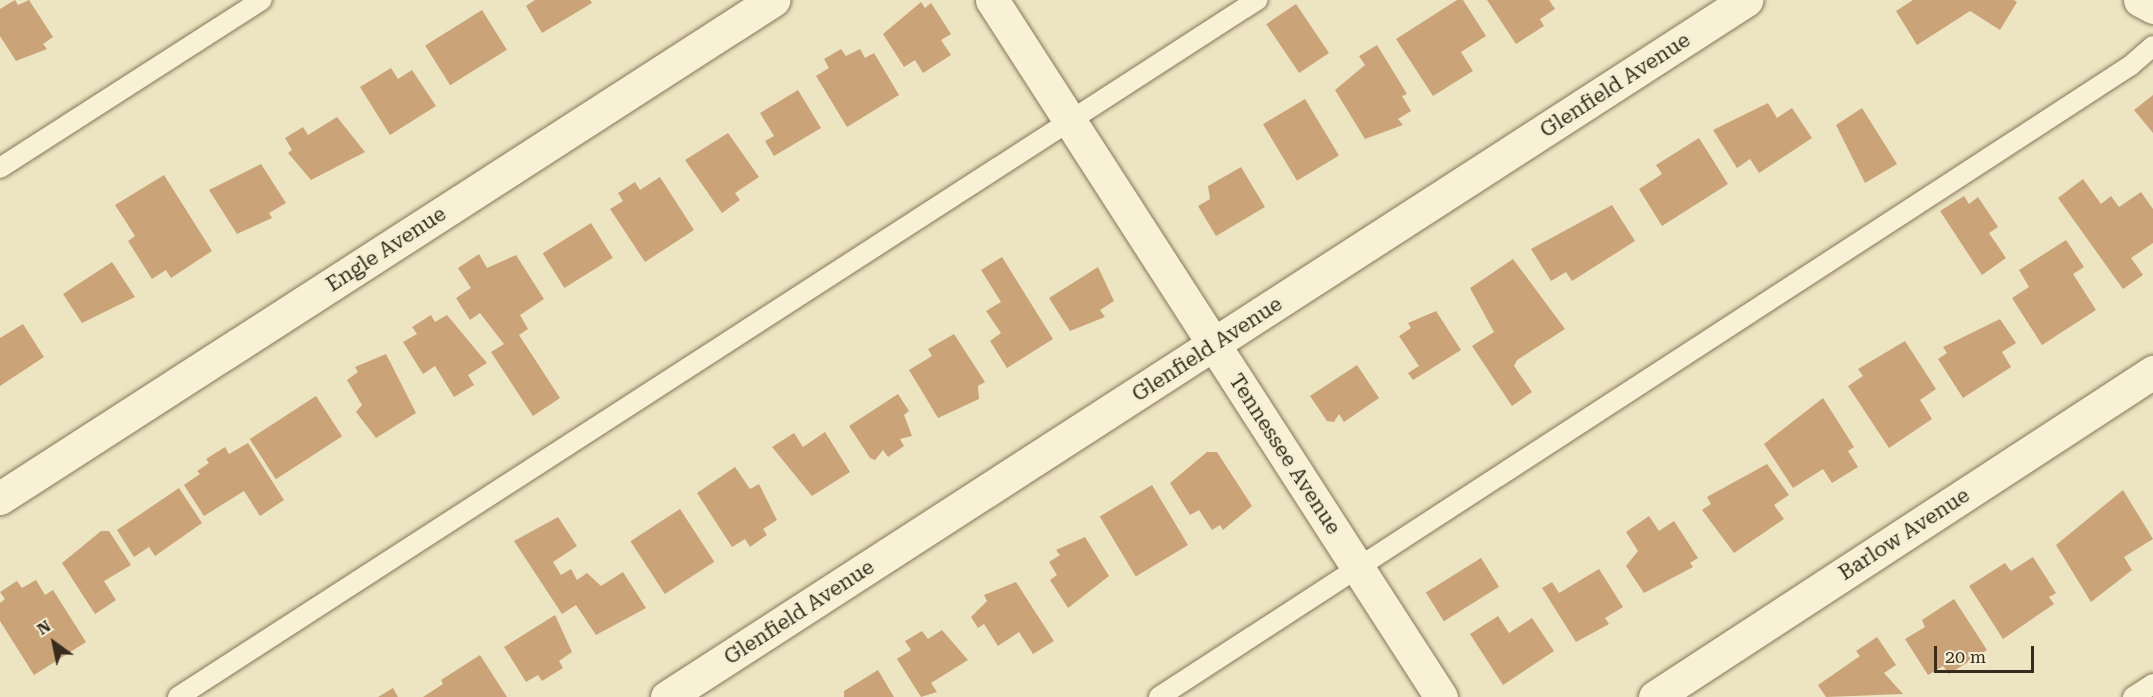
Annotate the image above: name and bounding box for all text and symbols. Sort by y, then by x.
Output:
street label: Glenfield Avenue [1535,27,1695,143]
street label: Engle Avenue [321,201,451,297]
street label: Glenfield Avenue [1127,291,1287,407]
street label: Tennessee Avenue [1224,369,1346,539]
street label: Barlow Avenue [1834,482,1974,586]
street label: Glenfield Avenue [719,554,879,670]
north arrow [24,613,84,673]
text: N [34,616,54,639]
scale bar [1937,634,2038,672]
text: 20 m [1945,646,1986,667]

